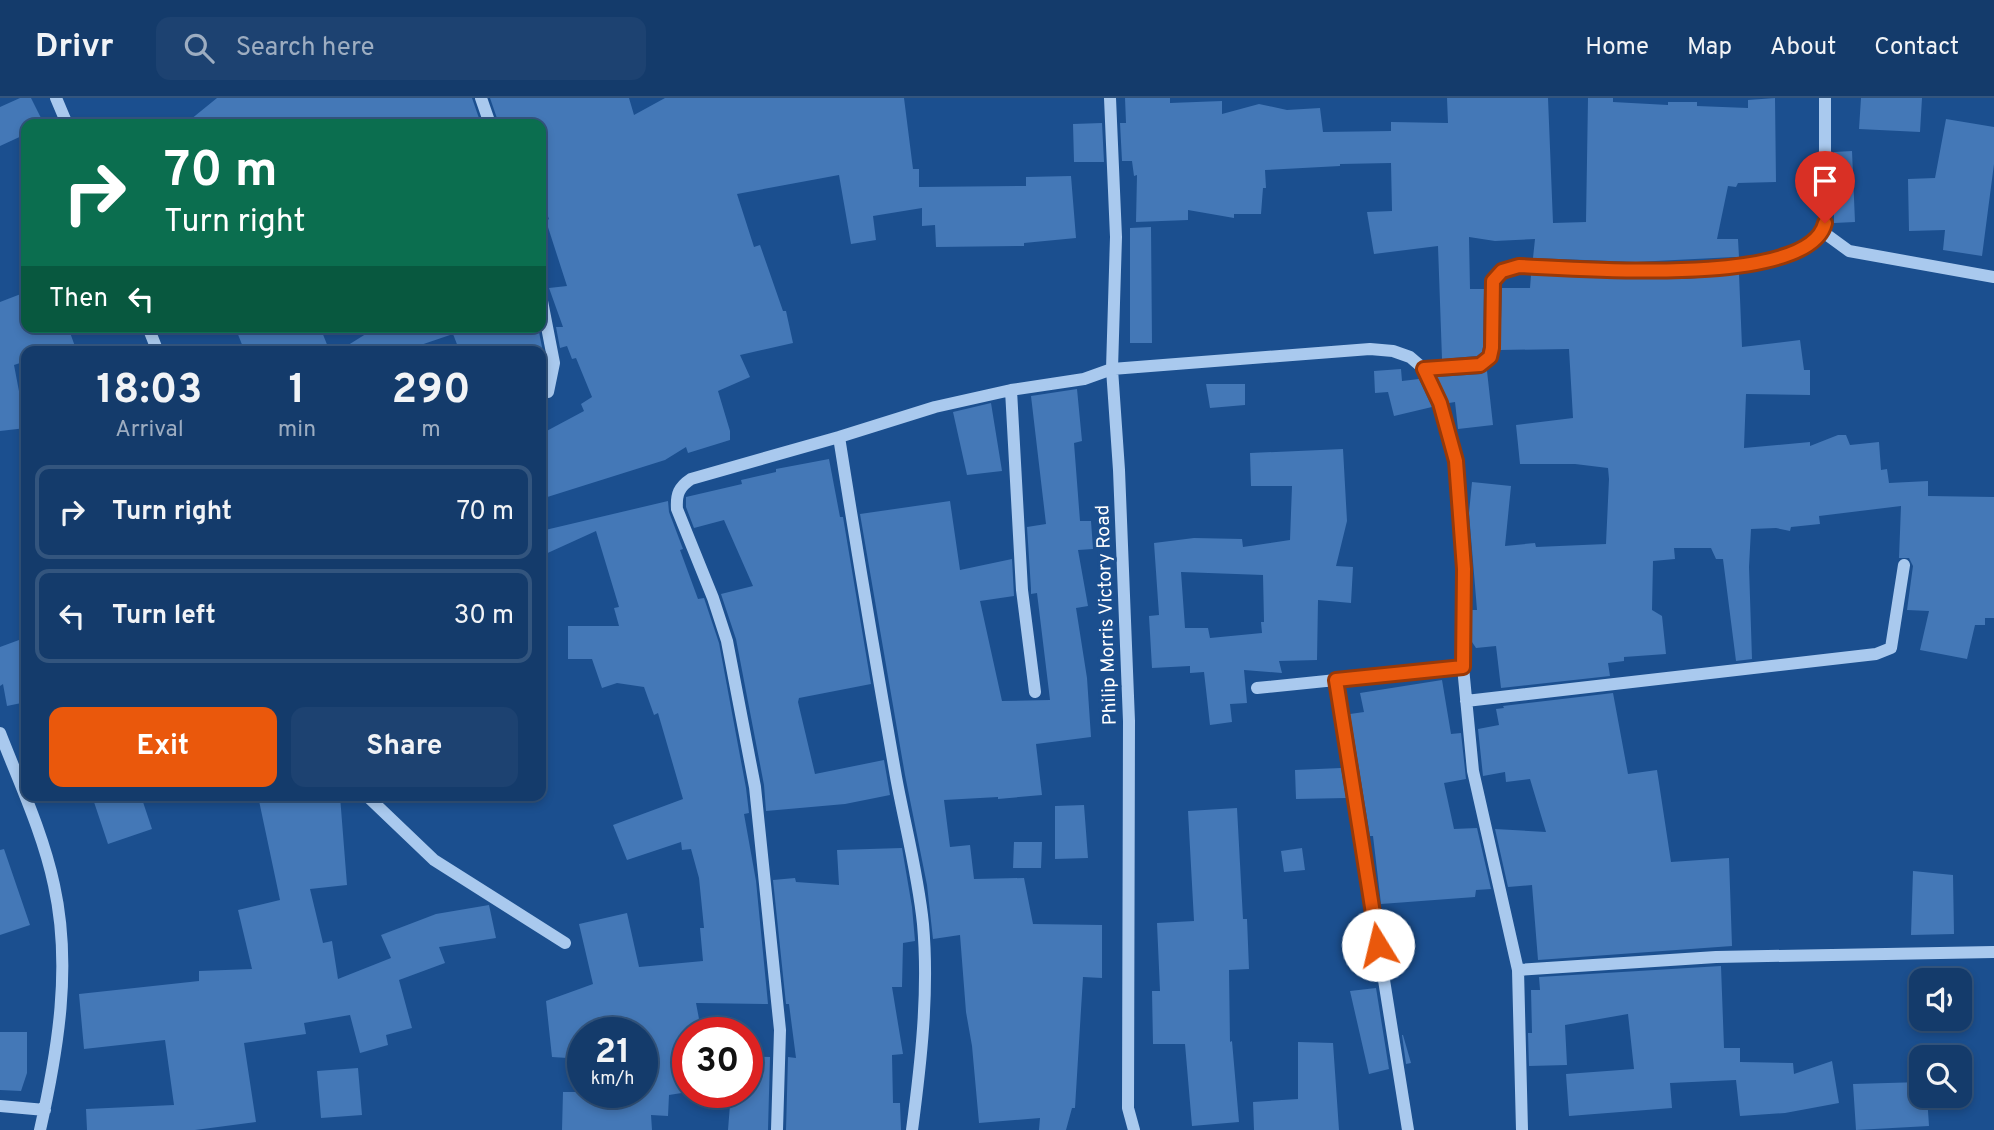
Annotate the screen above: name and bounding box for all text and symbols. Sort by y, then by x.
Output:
search box [156,17,646,80]
text: Drivr [35,27,114,69]
icon: search [180,29,218,67]
text: Search here [236,32,375,65]
text: Home [1585,33,1649,63]
text: Map [1687,33,1732,63]
text: About [1770,33,1836,63]
text: Contact [1874,33,1959,63]
text: 70 m [164,142,278,204]
icon: right [49,147,140,238]
pin [1795,151,1855,223]
icon: arrive [1806,162,1844,200]
text: Turn right [164,203,306,243]
icon: left [122,280,160,318]
text: Then [49,283,108,316]
text: 18:03 [96,365,203,418]
text: 1 [289,365,305,418]
text: 290 [391,365,471,418]
text: Arrival [115,416,184,445]
text: min [278,416,316,445]
text: m [421,416,441,445]
icon: right [53,493,91,531]
text: Turn right [112,496,232,529]
text: 70 m [456,496,514,529]
street label: Philip Morris Victory Road [1091,504,1123,726]
icon: left [53,597,91,635]
text: Turn left [112,600,216,633]
text: 30 m [454,600,514,633]
button: Exit [49,707,277,787]
button: Share [291,707,518,787]
position arrow [1341,908,1415,982]
map controls [1909,968,1972,1108]
button: sound [1909,968,1972,1031]
speed limit sign: 30 [672,1017,763,1108]
text: 21 [595,1031,630,1075]
button: search [1909,1045,1972,1108]
text: km/h [591,1068,634,1091]

